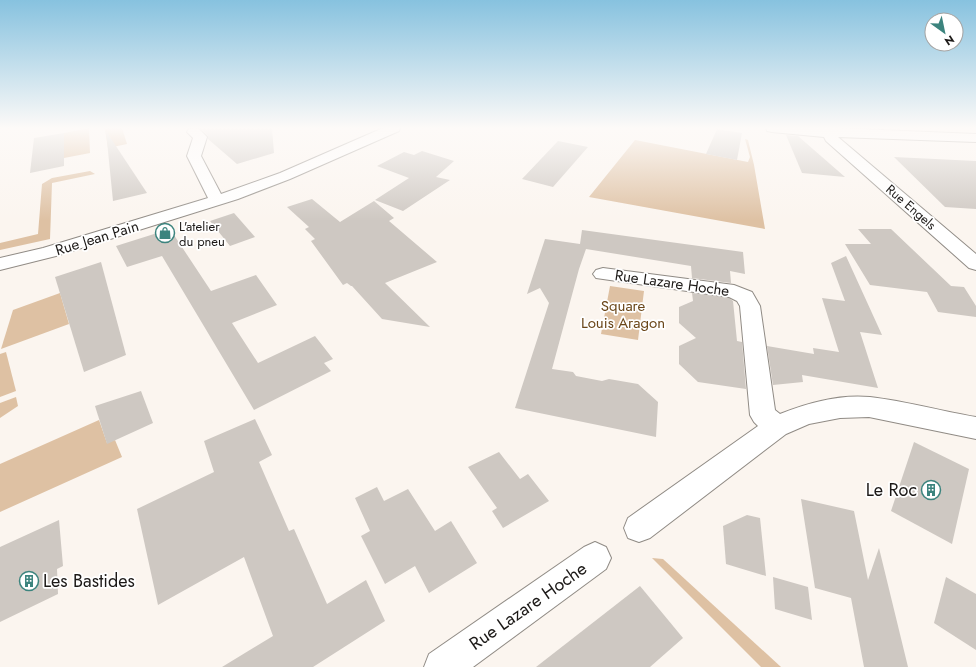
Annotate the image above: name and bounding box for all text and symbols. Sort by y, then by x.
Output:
north arrow [924,12,964,52]
text: N [941,31,957,49]
street label: Rue Engels [882,180,940,234]
street label: Rue Jean Pain [53,215,141,261]
place label: L'atelier du pneu [179,217,225,251]
shop icon: L'atelier du pneu [154,222,176,244]
street label: Rue Lazare Hoche [613,264,731,302]
park label: Square Louis Aragon [581,295,665,334]
place label: Le Roc [866,477,917,503]
building icon: Le Roc [920,479,942,501]
street label: Rue Lazare Hoche [464,556,592,656]
place label: Les Bastides [43,568,135,594]
building icon: Les Bastides [18,570,40,592]

